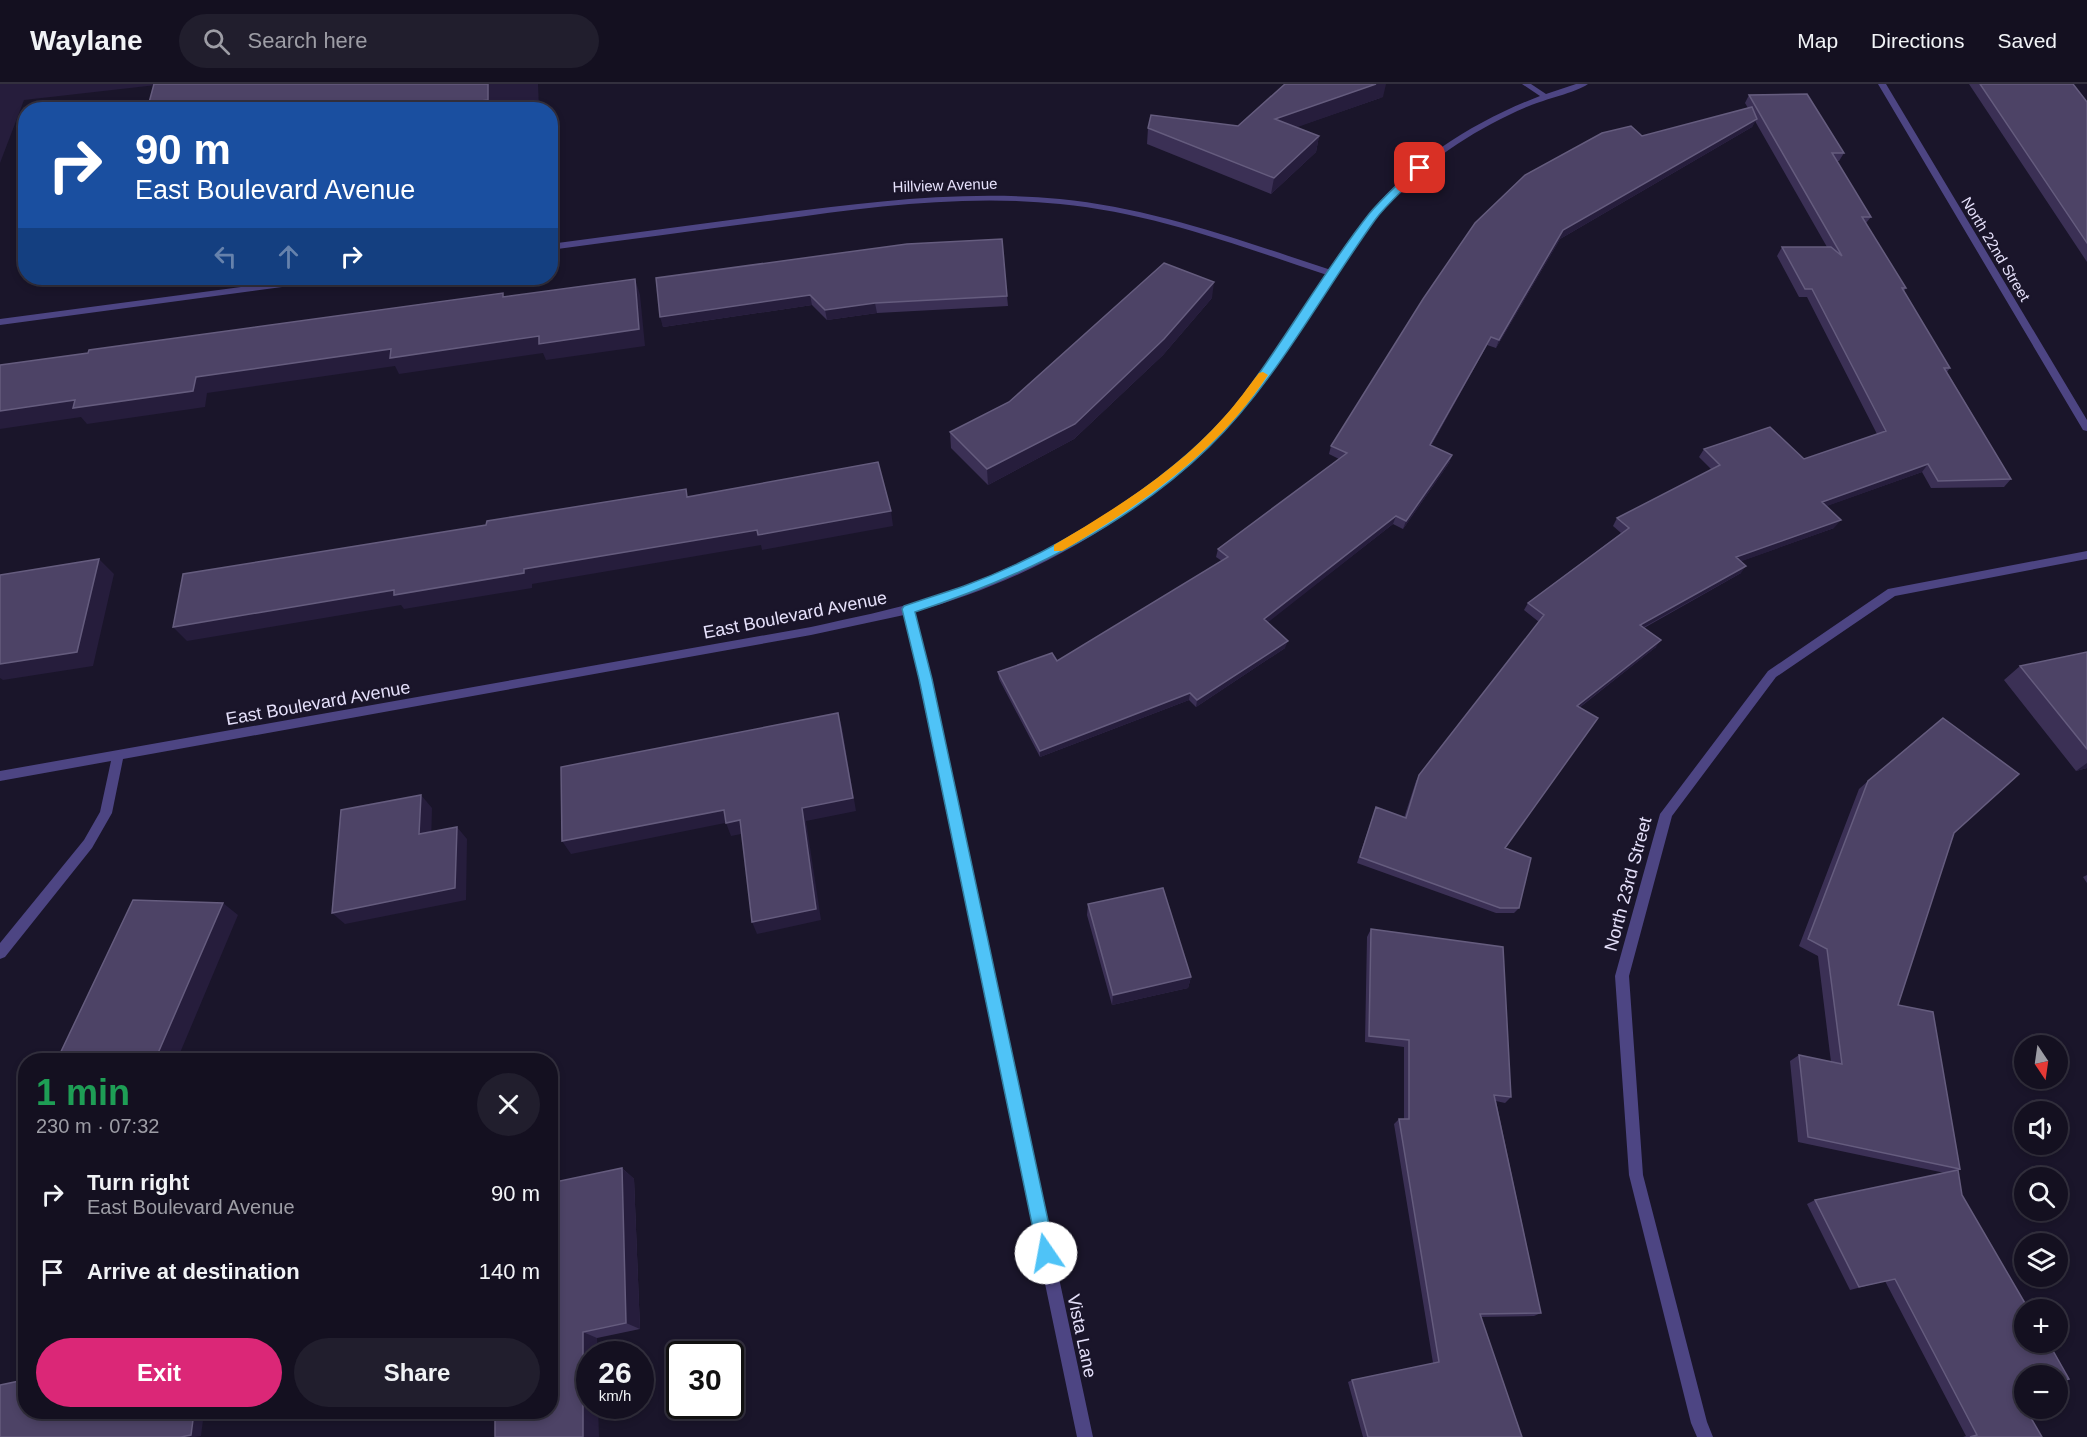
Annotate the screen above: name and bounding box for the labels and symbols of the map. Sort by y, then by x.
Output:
pin [1394,142,1445,193]
street label: Hillview Avenue [892,175,998,195]
street label: North 22nd Street [1958,194,2034,305]
street label: East Boulevard Avenue [701,587,889,643]
street label: East Boulevard Avenue [224,677,412,729]
street label: North 23rd Street [1600,815,1656,953]
north arrow [2014,1035,2068,1089]
position arrow [1014,1221,1078,1285]
street label: Vista Lane [1063,1292,1101,1380]
speed limit sign: 30 [666,1341,744,1419]

